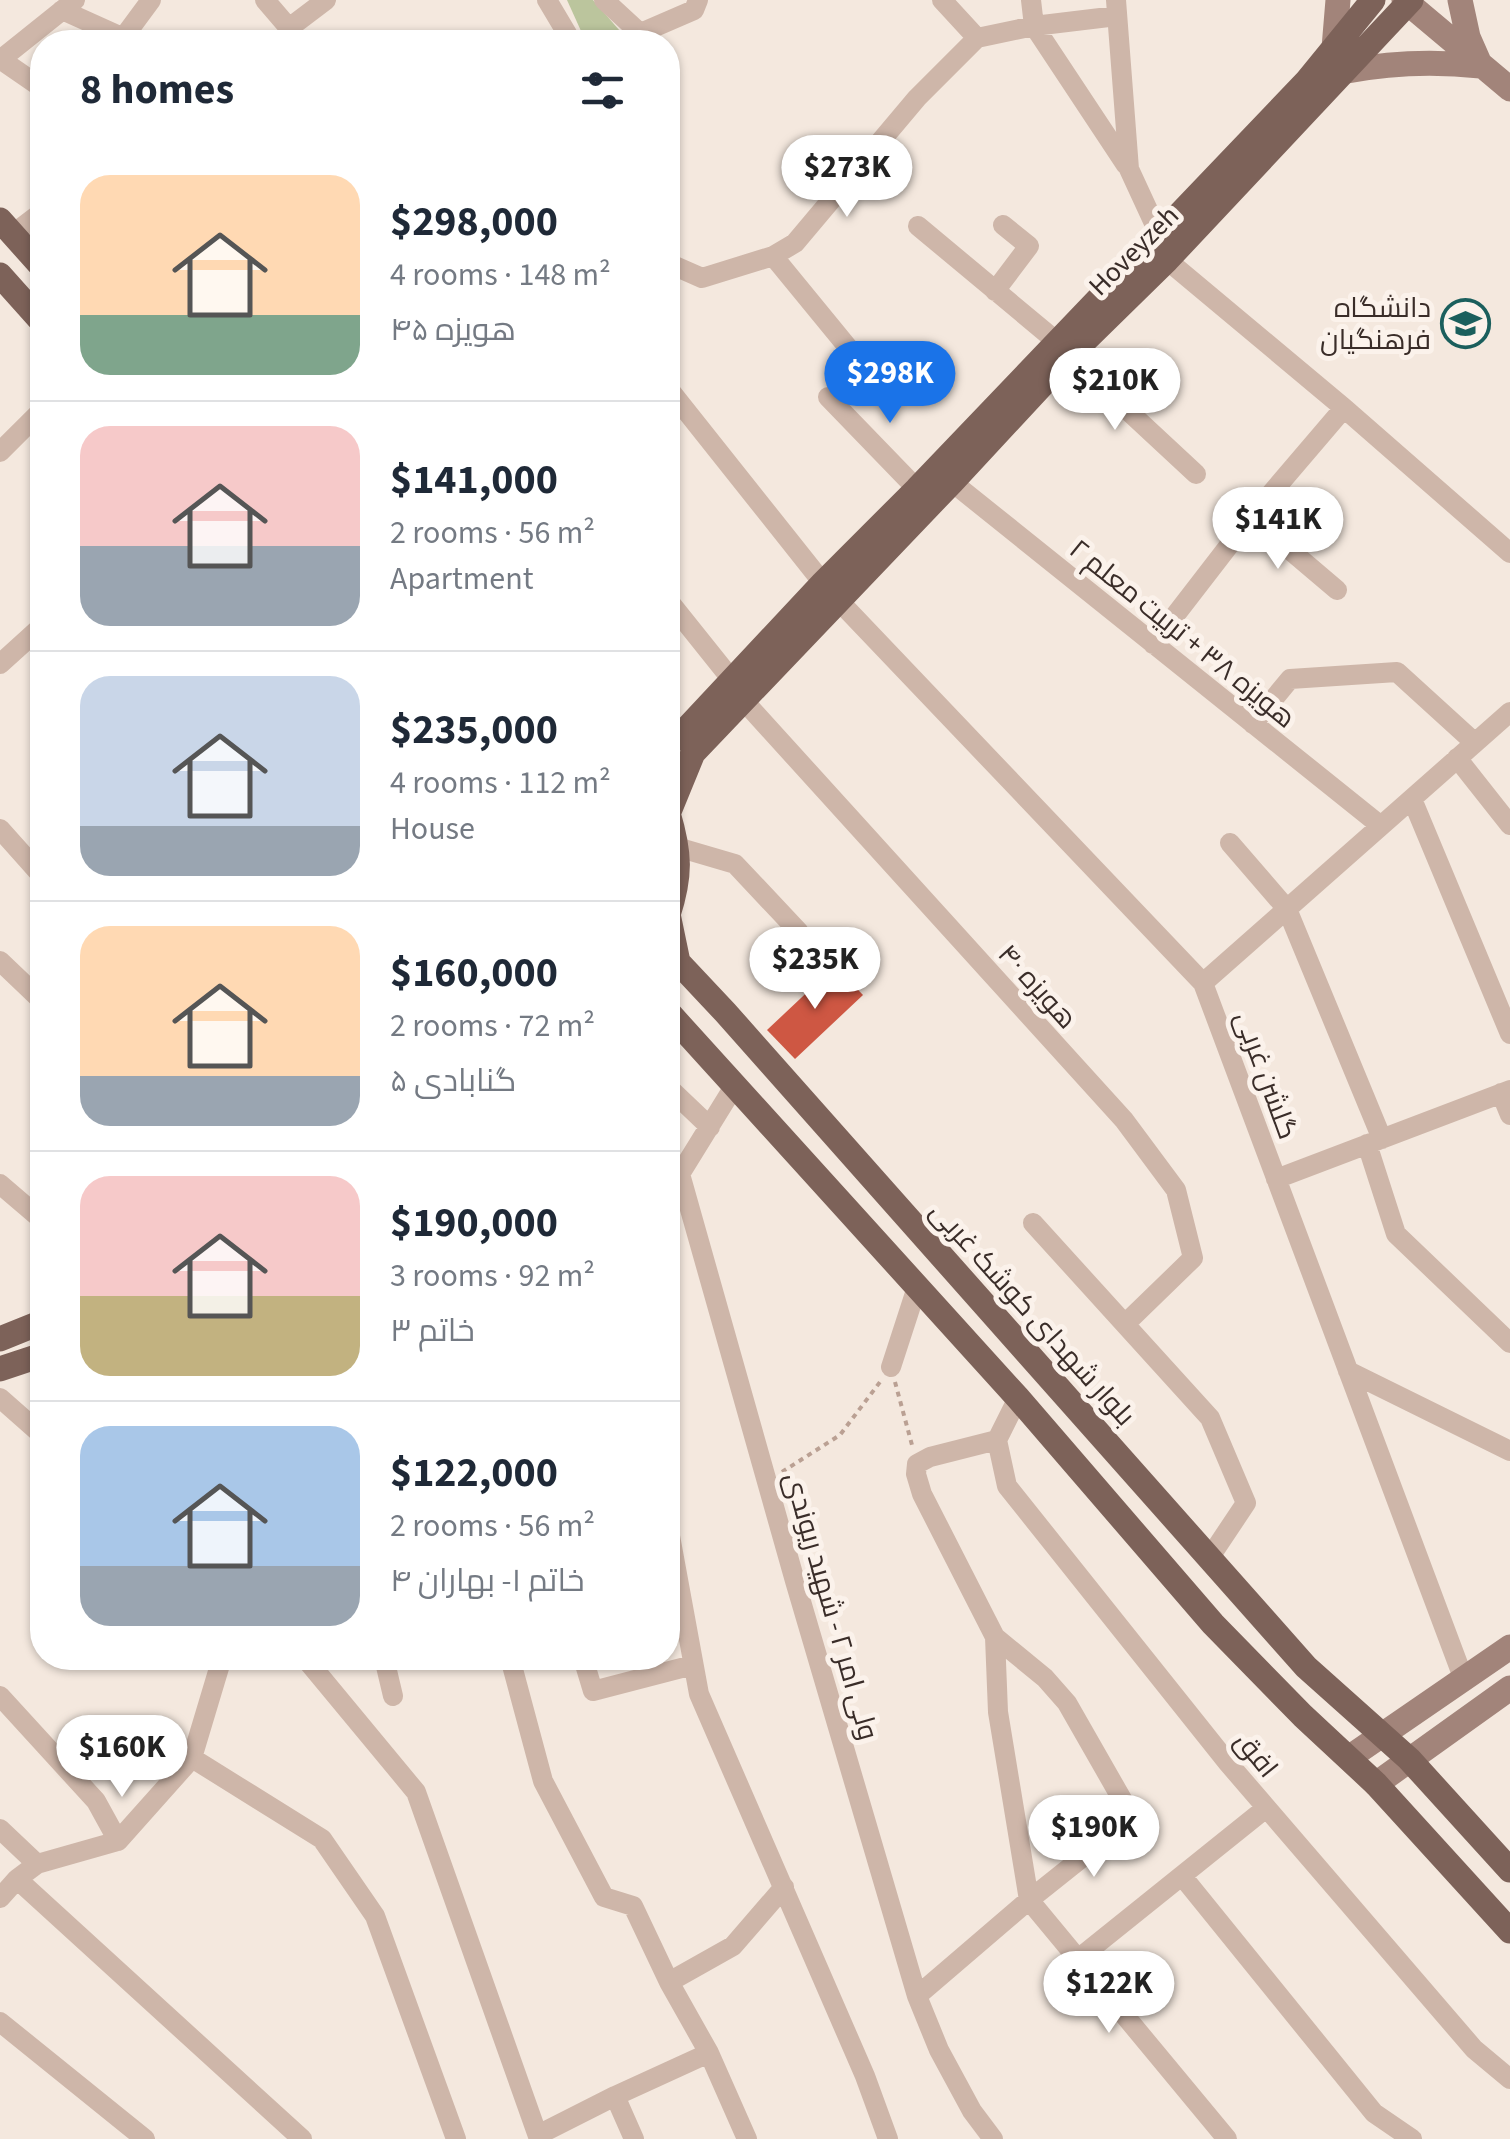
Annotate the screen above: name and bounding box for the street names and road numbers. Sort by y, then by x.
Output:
street label: Hoveyzeh [1079,196,1188,305]
street label: هویزه ۳۸ + تربیت معلم ۲ [1061,530,1304,738]
street label: هویزه ۴۰ [988,935,1086,1038]
street label: گلشن غربی [1224,1006,1308,1145]
street label: بلوار شهدای کوشک غربی [920,1192,1144,1435]
street label: ولی امر ۲ - شهید ریوندی [774,1468,888,1745]
street label: افق [1225,1723,1287,1786]

